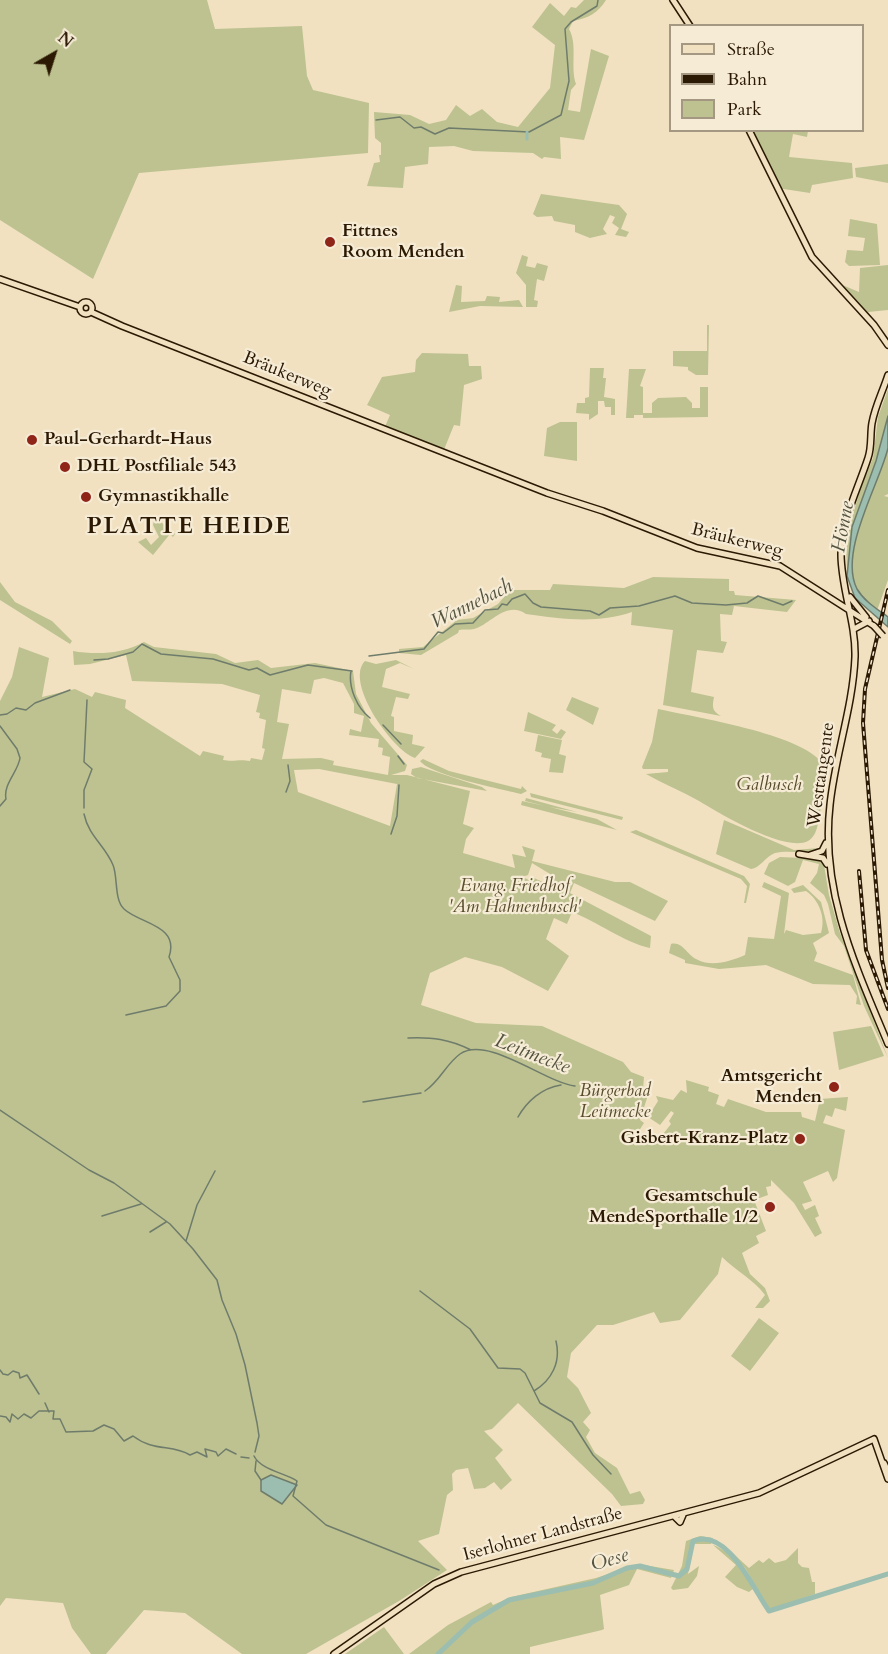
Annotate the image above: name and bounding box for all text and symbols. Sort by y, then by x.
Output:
north arrow [24,24,84,84]
legend [669,24,864,132]
text: N [53,27,78,53]
text: Straße [727,37,775,62]
text: Bahn [727,67,767,92]
text: Park [727,97,762,122]
place label: Fittnes Room Menden [342,221,464,264]
marker: Fittnes Room Menden [323,235,337,249]
street label: Bräukerweg [240,347,334,403]
place label: Paul-Gerhardt-Haus [44,429,212,451]
marker: Paul-Gerhardt-Haus [25,433,39,447]
place label: DHL Postfiliale 543 [77,456,237,478]
marker: DHL Postfiliale 543 [58,460,72,474]
place label: Gymnastikhalle [98,486,229,508]
marker: Gymnastikhalle [79,490,93,504]
water label: Hönne [828,500,860,554]
district label: PLATTE HEIDE [86,513,292,541]
street label: Bräukerweg [689,519,785,563]
water label: Wannebach [427,575,517,635]
street label: Westtangente [804,721,840,829]
park label: Galbusch [736,775,802,797]
park label: Evang. Friedhof 'Am Hahnenbusch' [449,876,581,918]
water label: Leitmecke [491,1030,573,1080]
place label: Amtsgericht Menden [721,1066,822,1108]
marker: Amtsgericht Menden [827,1080,841,1094]
park label: Bürgerbad Leitmecke [579,1081,651,1124]
place label: Gisbert-Kranz-Platz [621,1128,788,1150]
marker: Gisbert-Kranz-Platz [793,1132,807,1146]
place label: Gesamtschule MendeSporthalle 1/2 [589,1186,758,1228]
marker: Gesamtschule MendeSporthalle 1/2 [763,1200,777,1214]
street label: Iserlohner Landstraße [461,1503,625,1567]
water label: Oese [588,1544,632,1578]

